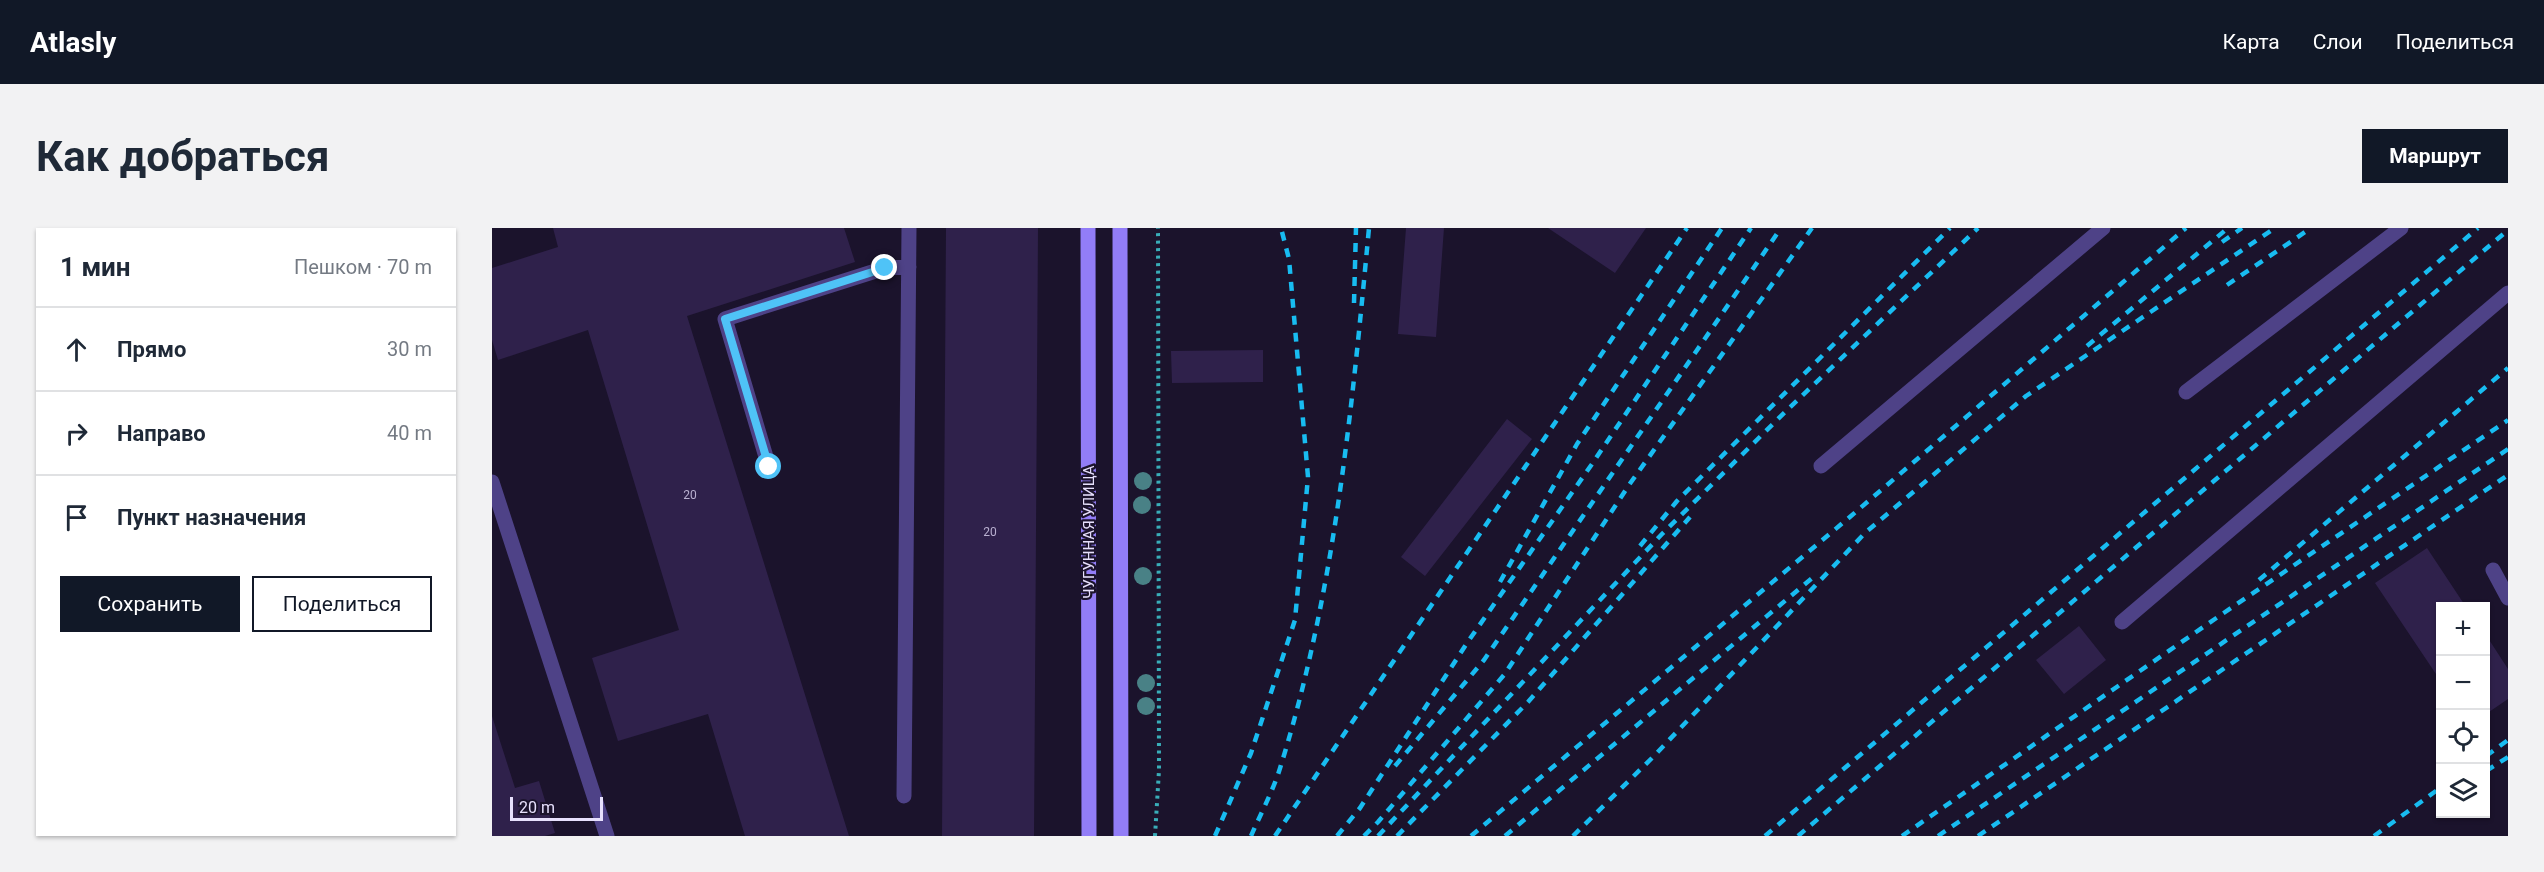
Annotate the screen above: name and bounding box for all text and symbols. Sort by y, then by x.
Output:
text: Atlasly [30,26,116,59]
text: Карта [2223,30,2280,54]
text: Слои [2313,30,2363,54]
text: Поделиться [2396,30,2514,54]
button: Маршрут [2362,129,2508,183]
text: Как добраться [36,132,330,181]
text: 1 мин [60,252,131,282]
route end [871,254,897,280]
text: Пешком · 70 m [294,255,432,279]
icon: ahead [60,333,93,366]
text: Прямо [117,337,186,362]
text: 30 m [387,337,432,361]
icon: right [60,417,93,450]
text: Направо [117,421,206,446]
text: 40 m [387,421,432,445]
route start [755,453,781,479]
street label: ЧУГУННАЯ УЛИЦА [1080,465,1098,599]
house number: 20 [683,488,697,502]
icon: arrive [60,501,93,534]
text: Пункт назначения [117,505,306,530]
house number: 20 [983,525,997,539]
button: Сохранить [60,576,240,632]
button: Поделиться [252,576,432,632]
map controls [2436,602,2490,818]
button: + [2436,602,2490,656]
button: − [2436,656,2490,710]
button: locate [2436,710,2490,764]
button: layers [2436,764,2490,818]
scale bar [510,794,603,822]
text: 20 m [519,798,555,817]

